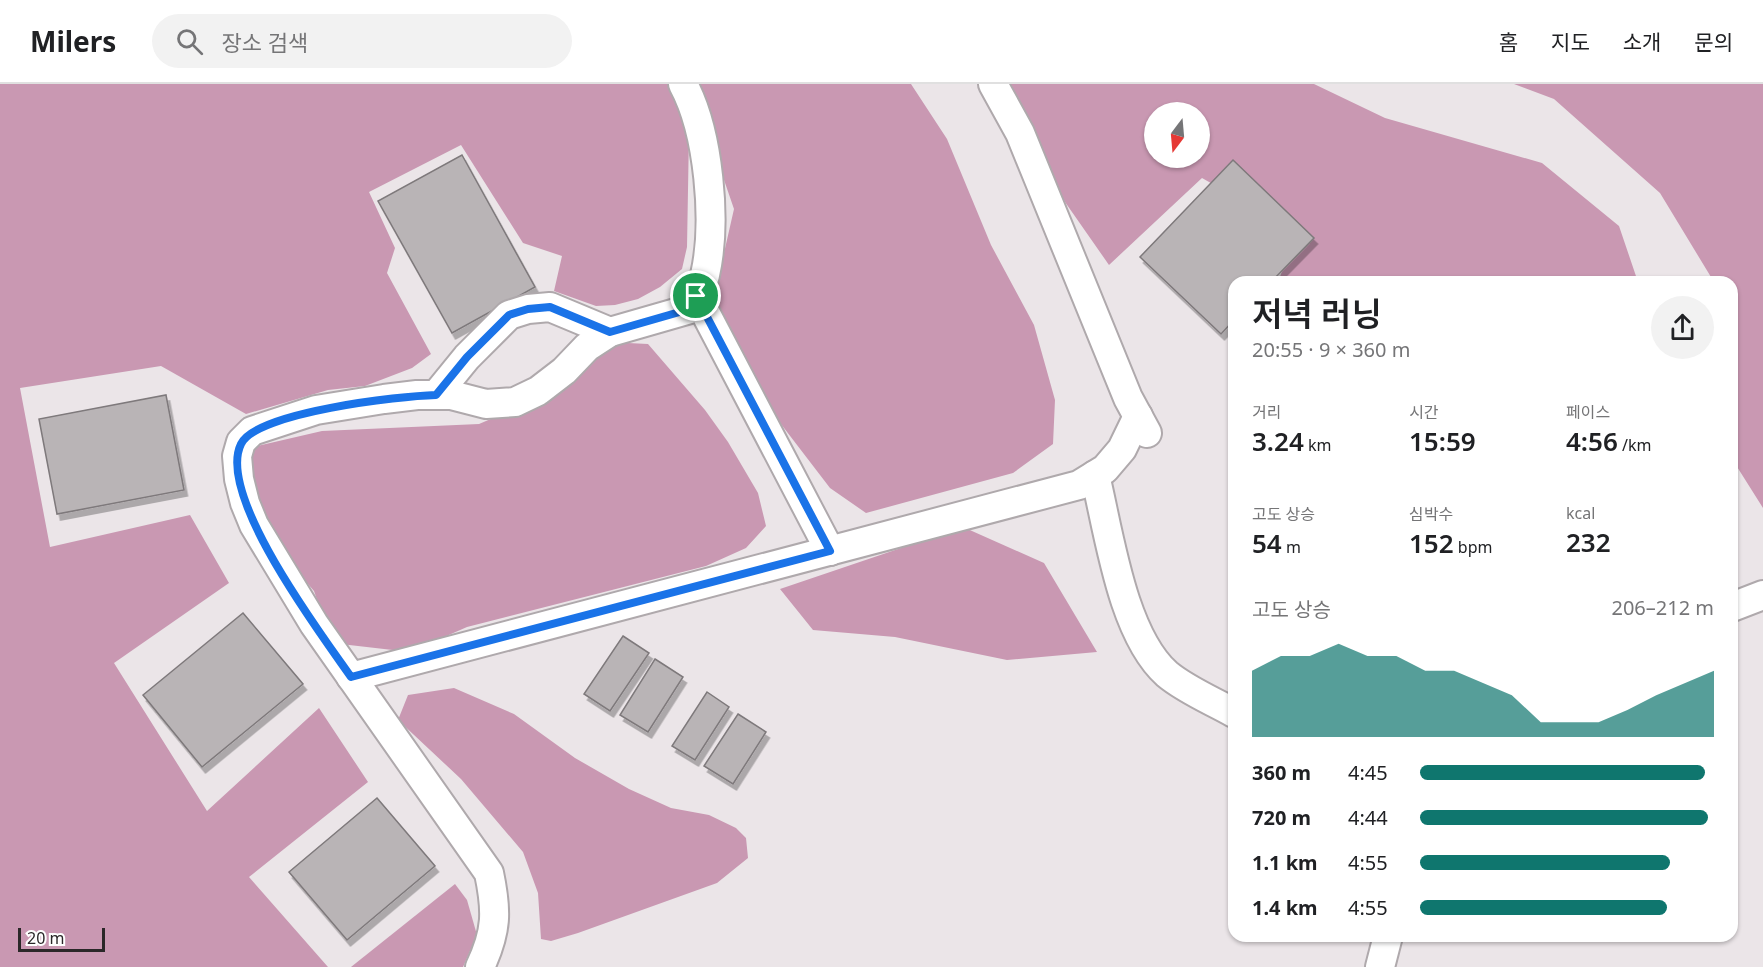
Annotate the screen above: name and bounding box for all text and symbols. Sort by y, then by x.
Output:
search box [152,14,572,68]
text: Milers [30,22,116,60]
icon: search [173,25,206,58]
text: 장소 검색 [221,27,308,57]
text: 홈 [1499,28,1518,56]
text: 지도 [1551,28,1590,56]
text: 소개 [1623,28,1661,56]
text: 문의 [1694,28,1733,56]
north arrow [1144,102,1210,168]
map controls [1144,102,1210,168]
pin [670,270,721,321]
icon: arrive [679,279,712,312]
text: 저녁 러닝 [1252,291,1382,336]
button: share [1651,296,1714,359]
text: 20:55 · 9 × 360 m [1252,336,1410,363]
text: 거리 [1252,401,1281,423]
text: 시간 [1409,401,1438,423]
text: 페이스 [1566,401,1610,423]
text: 3.24 [1252,423,1304,459]
text: 15:59 [1409,423,1476,459]
text: 4:56 [1566,423,1618,459]
text: km [1304,434,1331,456]
text: /km [1618,434,1651,456]
text: kcal [1566,502,1595,524]
text: 고도 상승 [1252,503,1315,525]
text: 심박수 [1409,503,1453,525]
text: 232 [1566,524,1611,560]
text: 54 [1252,525,1282,561]
text: 152 [1409,525,1454,561]
text: m [1282,536,1301,558]
text: bpm [1454,536,1492,558]
text: 206–212 m [1611,594,1714,621]
text: 고도 상승 [1252,596,1331,623]
text: 360 m [1252,759,1311,786]
text: 4:45 [1348,759,1388,786]
text: 720 m [1252,804,1311,831]
text: 4:44 [1348,804,1388,831]
text: 1.1 km [1252,849,1318,876]
text: 4:55 [1348,849,1388,876]
text: 1.4 km [1252,894,1318,921]
text: 4:55 [1348,894,1388,921]
scale bar [18,925,105,952]
text: 20 m [27,927,64,949]

